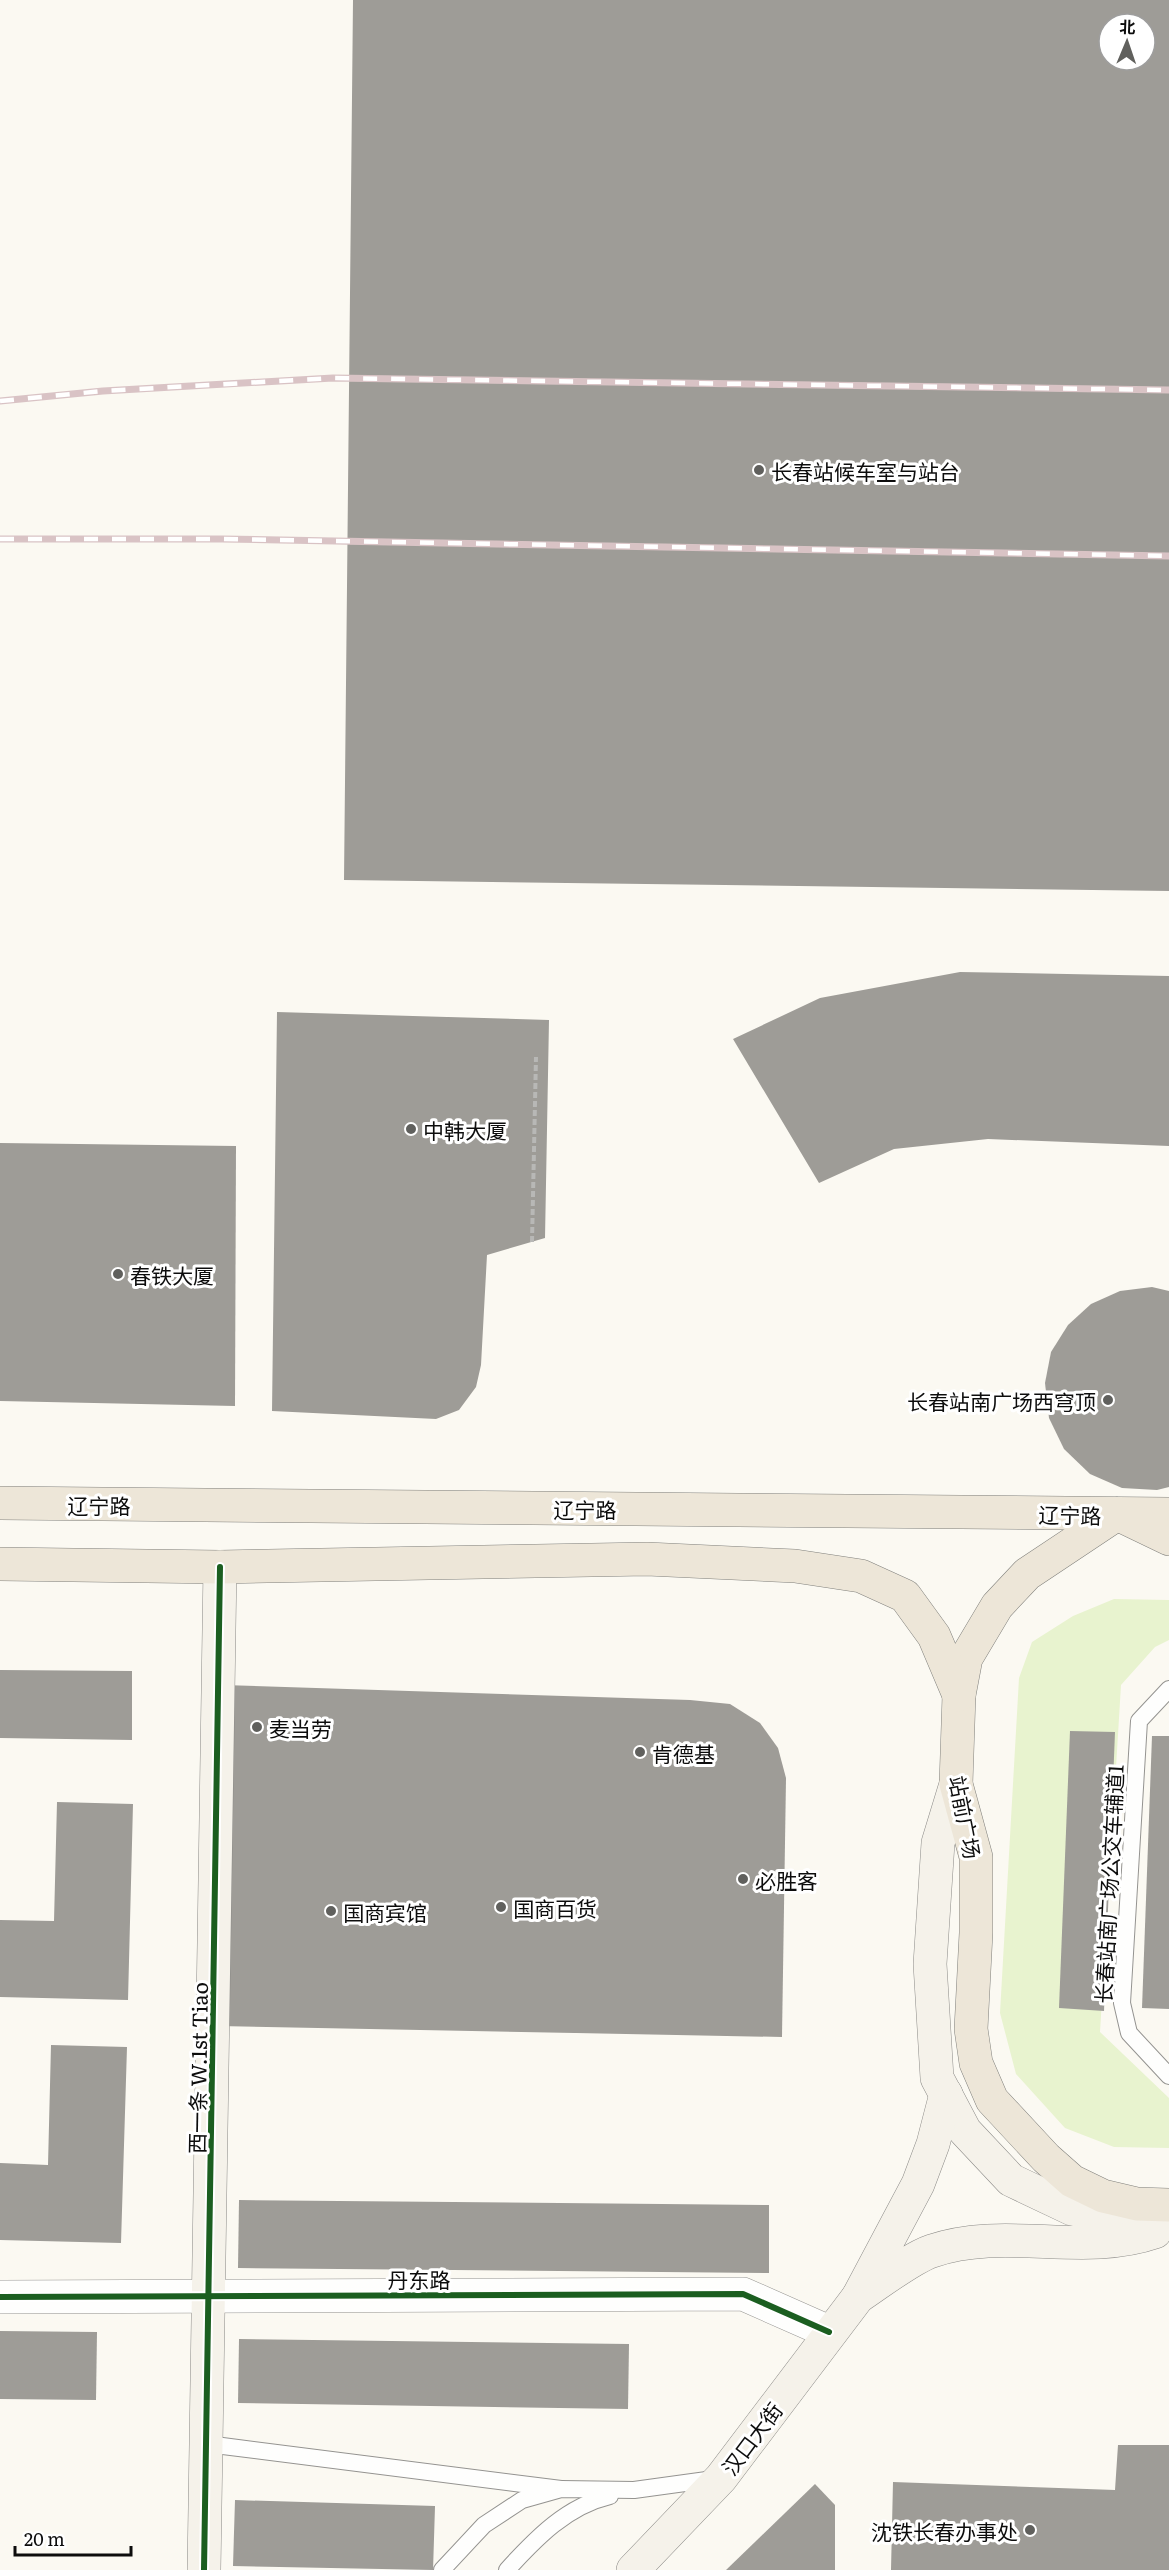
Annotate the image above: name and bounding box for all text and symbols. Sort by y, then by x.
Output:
north arrow [1097,12,1157,72]
text: 北 [1119,14,1136,38]
place label: 长春站候车室与站台 [771,455,960,486]
marker: 长春站候车室与站台 [752,463,766,477]
place label: 中韩大厦 [423,1114,507,1145]
marker: 中韩大厦 [404,1122,418,1136]
place label: 春铁大厦 [130,1259,214,1290]
marker: 春铁大厦 [111,1267,125,1281]
place label: 长春站南广场西穹顶 [907,1385,1096,1416]
marker: 长春站南广场西穹顶 [1101,1393,1115,1407]
street label: 辽宁路 [68,1489,131,1520]
street label: 辽宁路 [554,1493,617,1524]
street label: 辽宁路 [1038,1498,1102,1530]
place label: 麦当劳 [269,1712,332,1743]
marker: 麦当劳 [250,1720,264,1734]
place label: 肯德基 [652,1737,715,1768]
marker: 肯德基 [633,1745,647,1759]
street label: 长春站南广场公交车辅道1 [1086,1763,1130,2004]
street label: 站前广场 [943,1773,989,1861]
place label: 必胜客 [755,1864,818,1895]
marker: 必胜客 [736,1872,750,1886]
place label: 国商百货 [513,1892,597,1923]
place label: 国商宾馆 [343,1896,427,1927]
marker: 国商百货 [494,1900,508,1914]
marker: 国商宾馆 [324,1904,338,1918]
street label: 西一条 W.1st Tiao [180,1982,214,2154]
street label: 丹东路 [388,2263,451,2294]
street label: 汉口大街 [713,2395,789,2481]
place label: 沈铁长春办事处 [871,2515,1018,2546]
scale bar [15,2519,130,2557]
marker: 沈铁长春办事处 [1023,2523,1037,2537]
text: 20 m [24,2525,65,2552]

